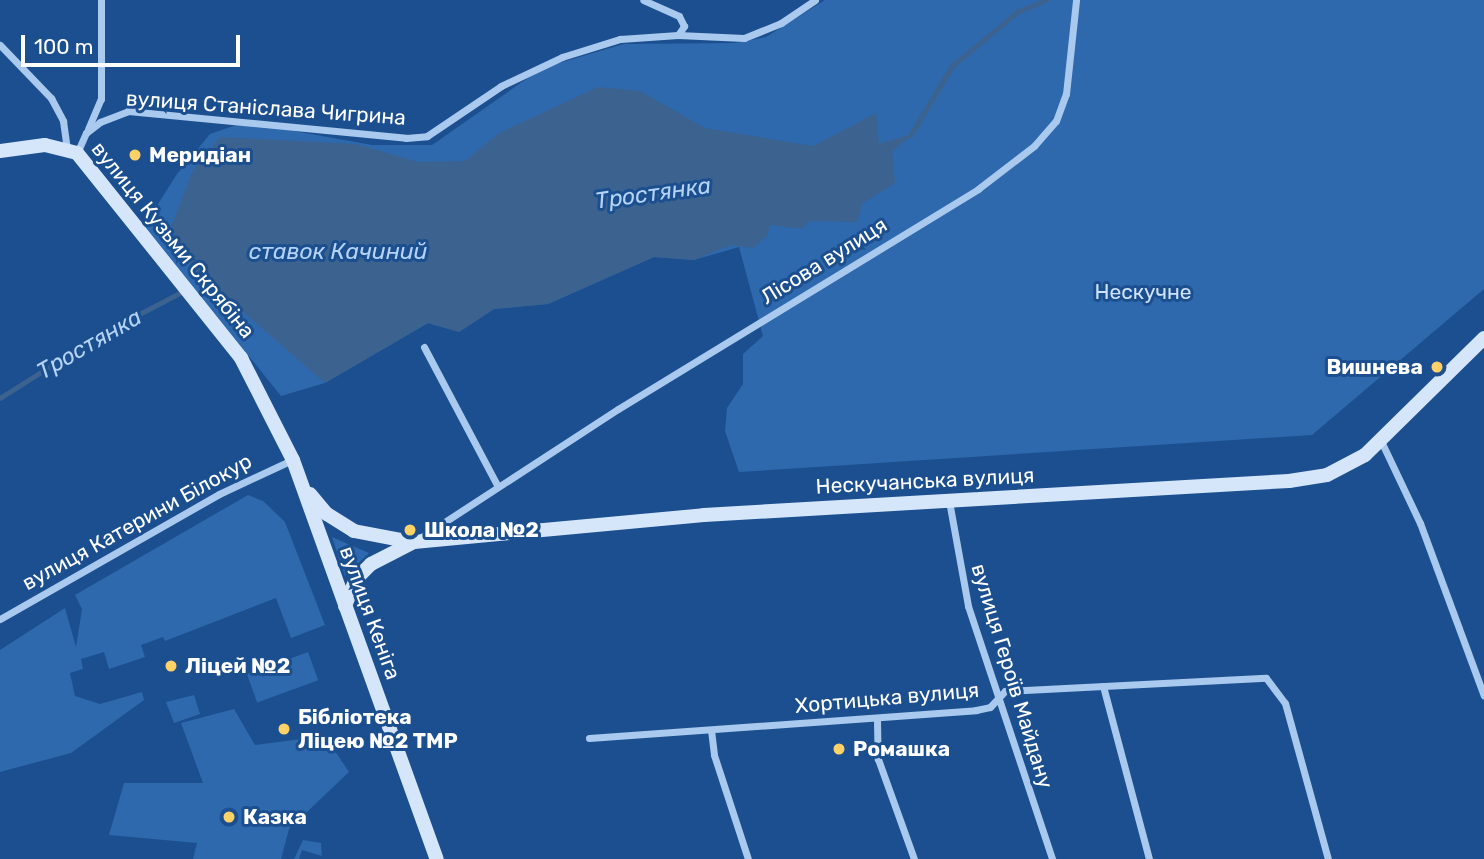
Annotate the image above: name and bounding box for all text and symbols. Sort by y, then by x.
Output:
scale bar [24,21,243,65]
text: 100 m [34,34,93,59]
street label: вулиця Станіслава Чигрина [125,86,407,130]
street label: вулиця Кузьми Скрябіна [86,137,260,343]
place label: Меридіан [149,142,251,168]
marker: Меридіан [127,147,143,163]
water label: Тростянка [593,171,713,215]
street label: Лісова вулиця [756,212,892,310]
water label: ставок Качиний [249,237,427,265]
park label: Нескучне [1094,279,1192,305]
water label: Тростянка [32,303,146,385]
place label: Вишнева [1326,354,1423,380]
marker: Вишнева [1429,359,1445,375]
street label: вулиця Катерини Білокур [18,448,256,596]
street label: Нескучанська вулиця [815,463,1035,499]
place label: Школа №2 [424,517,539,543]
marker: Школа №2 [402,522,418,538]
street label: вулиця Кеніга [334,543,406,683]
street label: вулиця Героїв Майдану [966,561,1058,791]
place label: Ліцей №2 [185,653,290,679]
marker: Ліцей №2 [163,658,179,674]
street label: Хортицька вулиця [794,677,980,719]
place label: Бібліотека Ліцею №2 ТМР [298,704,458,754]
marker: Бібліотека Ліцею №2 ТМР [276,721,292,737]
place label: Ромашка [853,736,950,762]
marker: Ромашка [831,741,847,757]
place label: Казка [243,804,307,830]
marker: Казка [221,809,237,825]

